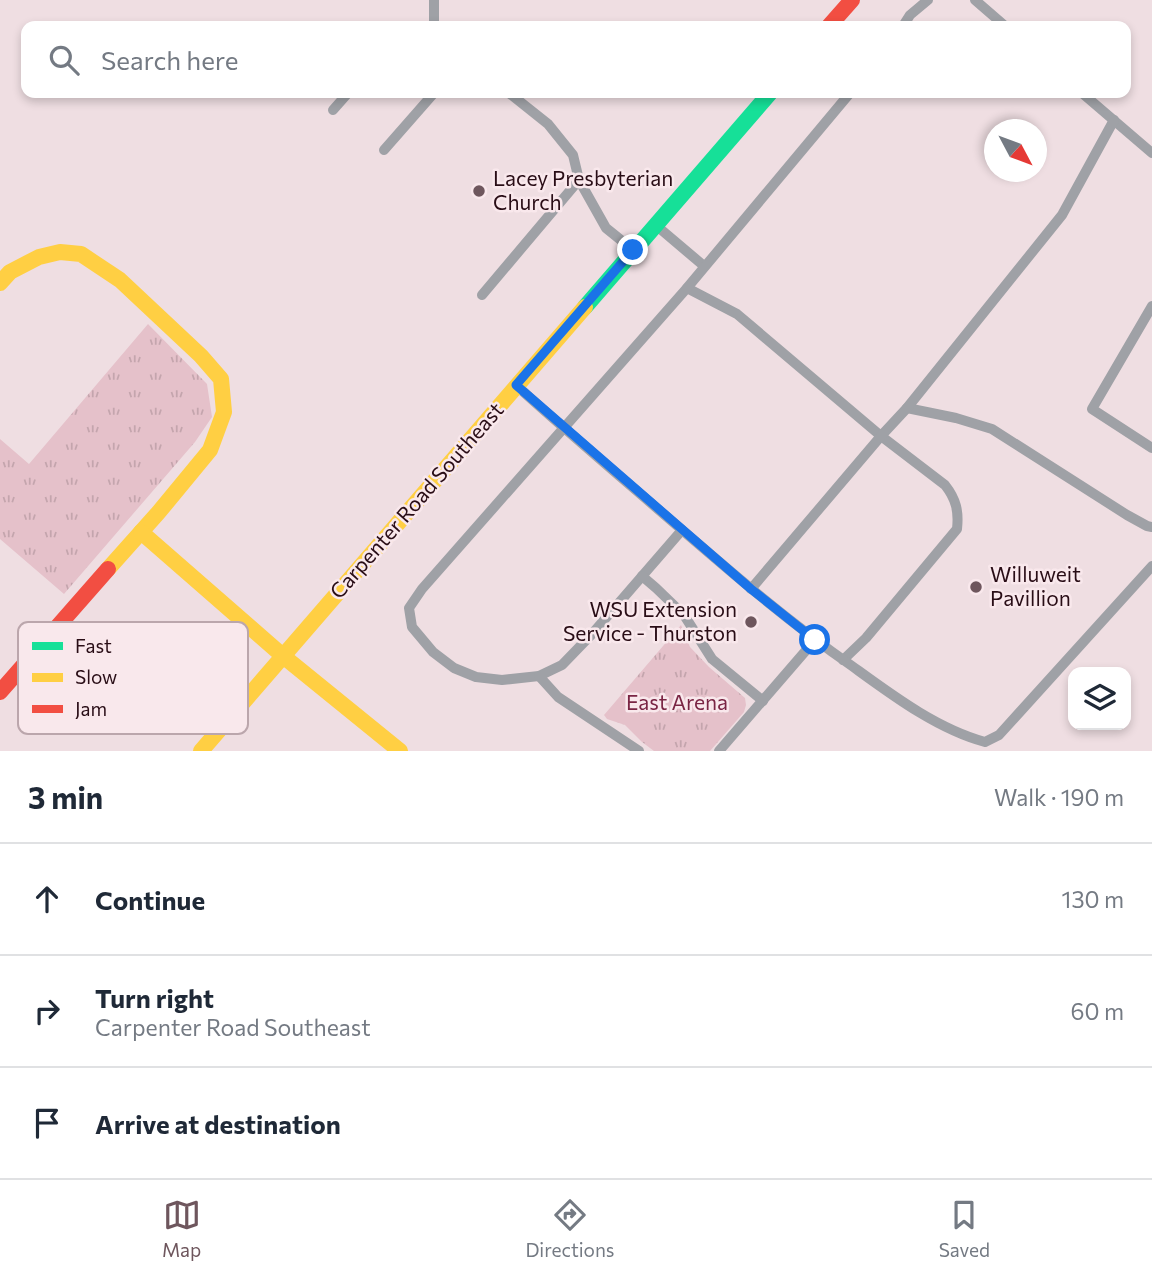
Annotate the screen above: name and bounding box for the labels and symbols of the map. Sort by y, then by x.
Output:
north arrow [984,119,1047,182]
place label: Lacey Presbyterian Church [493,165,673,214]
marker: Lacey Presbyterian Church [471,183,487,199]
route end [617,234,648,265]
street label: Carpenter Road Southeast [324,397,508,603]
place label: Willuweit Pavillion [990,561,1081,610]
marker: Willuweit Pavillion [968,579,984,595]
place label: WSU Extension Service - Thurston [563,596,737,645]
marker: WSU Extension Service - Thurston [743,614,759,630]
legend [18,622,248,734]
route start [799,624,830,655]
text: Fast [75,634,112,657]
text: Slow [75,665,117,688]
park label: East Arena [626,689,728,714]
text: Jam [75,697,107,720]

